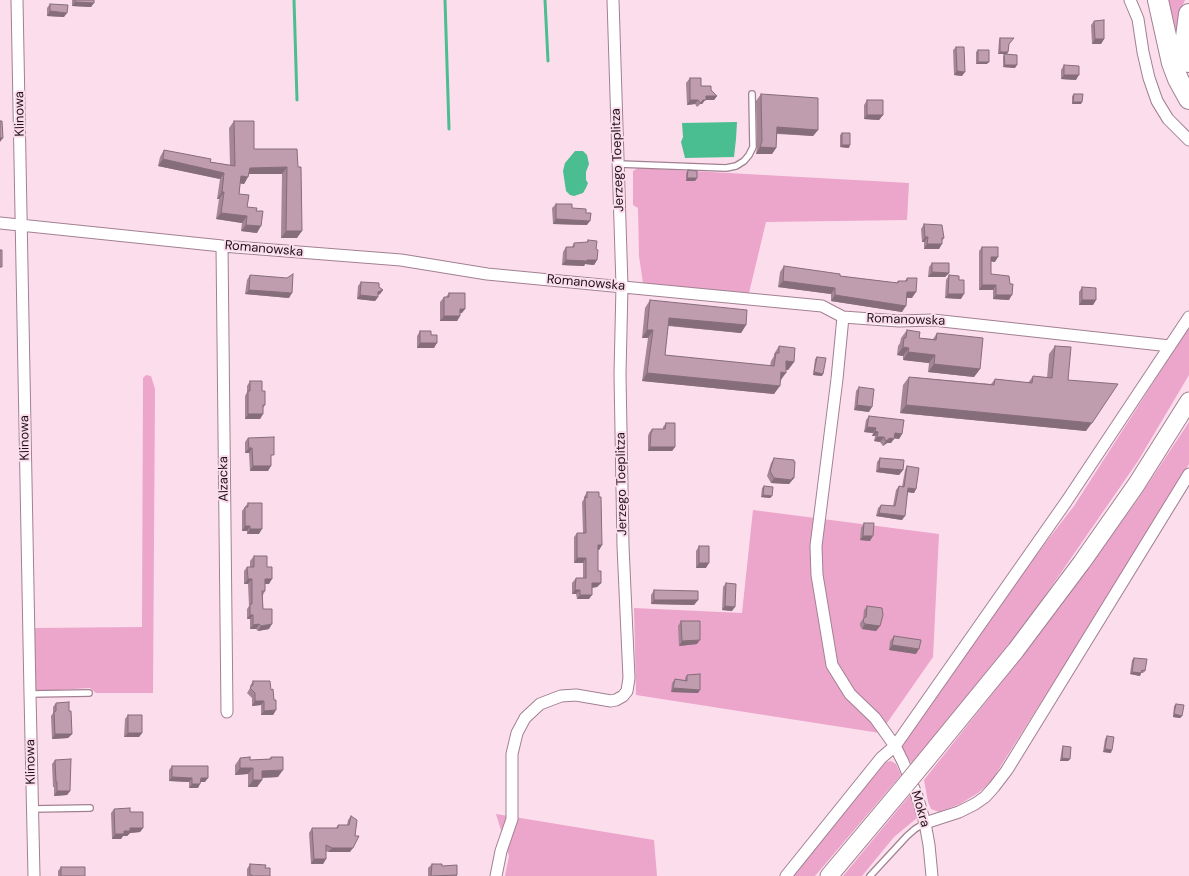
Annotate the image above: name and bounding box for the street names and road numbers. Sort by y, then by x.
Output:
street label: Klinowa [12,91,28,137]
street label: Jerzego Toeplitza [608,108,628,212]
street label: Romanowska [224,238,304,260]
street label: Romanowska [546,272,626,294]
street label: Romanowska [866,311,946,329]
street label: Klinowa [17,415,33,461]
street label: Jerzego Toeplitza [613,432,631,536]
street label: Alzacka [216,456,232,502]
street label: Klinowa [23,739,39,785]
street label: Mokra [907,789,933,829]

